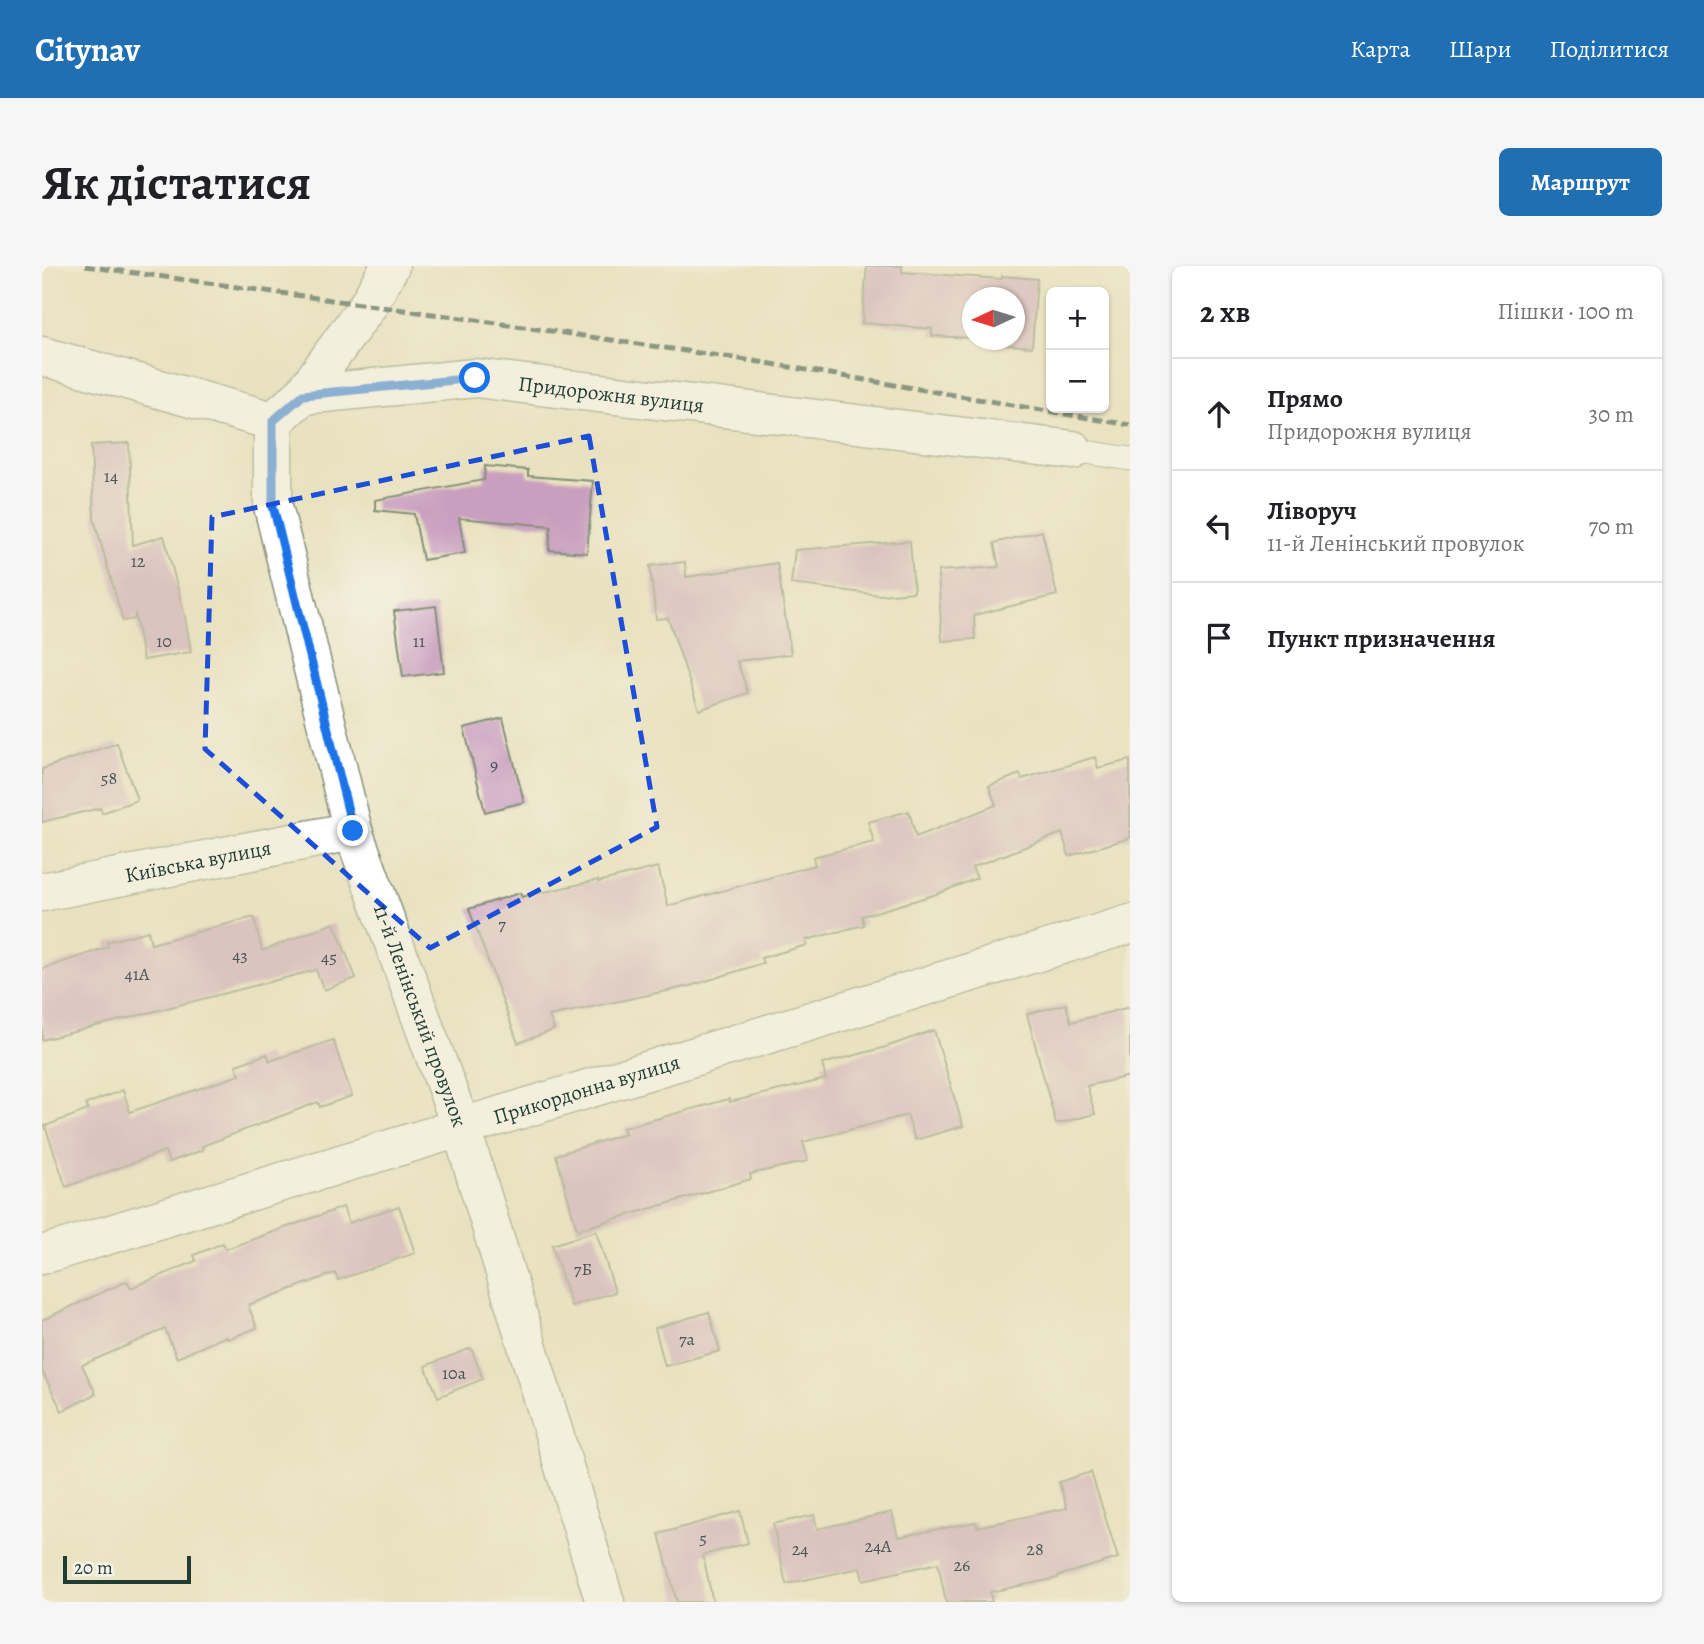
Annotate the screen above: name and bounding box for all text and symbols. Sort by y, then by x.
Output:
text: Citynav [35,27,140,72]
text: Карта [1350,33,1411,65]
text: Шари [1449,33,1512,65]
text: Поділитися [1550,33,1669,65]
button: Маршрут [1499,148,1662,216]
text: Як дістатися [42,149,311,216]
north arrow [962,287,1025,350]
map controls [1046,287,1109,413]
button: + [1046,287,1109,350]
text: 2 хв [1200,292,1250,332]
text: Пішки · 100 m [1497,296,1634,327]
button: − [1046,350,1109,413]
route start [459,362,490,393]
street label: Придорожня вулиця [517,369,706,419]
text: Прямо [1267,381,1343,416]
icon: ahead [1200,395,1238,433]
text: 30 m [1588,399,1634,430]
text: Придорожня вулиця [1267,416,1472,447]
house number: 14 [104,464,118,488]
text: Ліворуч [1267,493,1357,528]
icon: left [1200,507,1238,545]
text: 70 m [1588,511,1634,542]
text: 11-й Ленінський провулок [1267,528,1524,559]
house number: 12 [131,549,146,573]
icon: arrive [1200,619,1238,657]
text: Пункт призначення [1267,621,1496,656]
house number: 10 [156,629,172,653]
house number: 11 [413,629,425,653]
house number: 9 [490,753,498,777]
house number: 58 [101,766,117,790]
route end [337,815,368,846]
street label: Київська вулиця [123,833,274,889]
street label: 11-й Ленінський провулок [367,900,474,1131]
house number: 7 [498,912,506,936]
house number: 43 [232,943,248,967]
house number: 45 [321,945,337,969]
house number: 41А [125,962,150,986]
street label: Прикордонна вулиця [490,1048,683,1131]
house number: 7Б [574,1257,592,1281]
house number: 7а [679,1327,696,1351]
house number: 10а [442,1361,467,1385]
house number: 5 [699,1526,707,1550]
house number: 24А [864,1534,892,1558]
house number: 24 [792,1537,808,1561]
house number: 28 [1026,1537,1044,1561]
scale bar [63,1553,191,1585]
house number: 26 [954,1553,970,1577]
text: 20 m [74,1555,113,1581]

